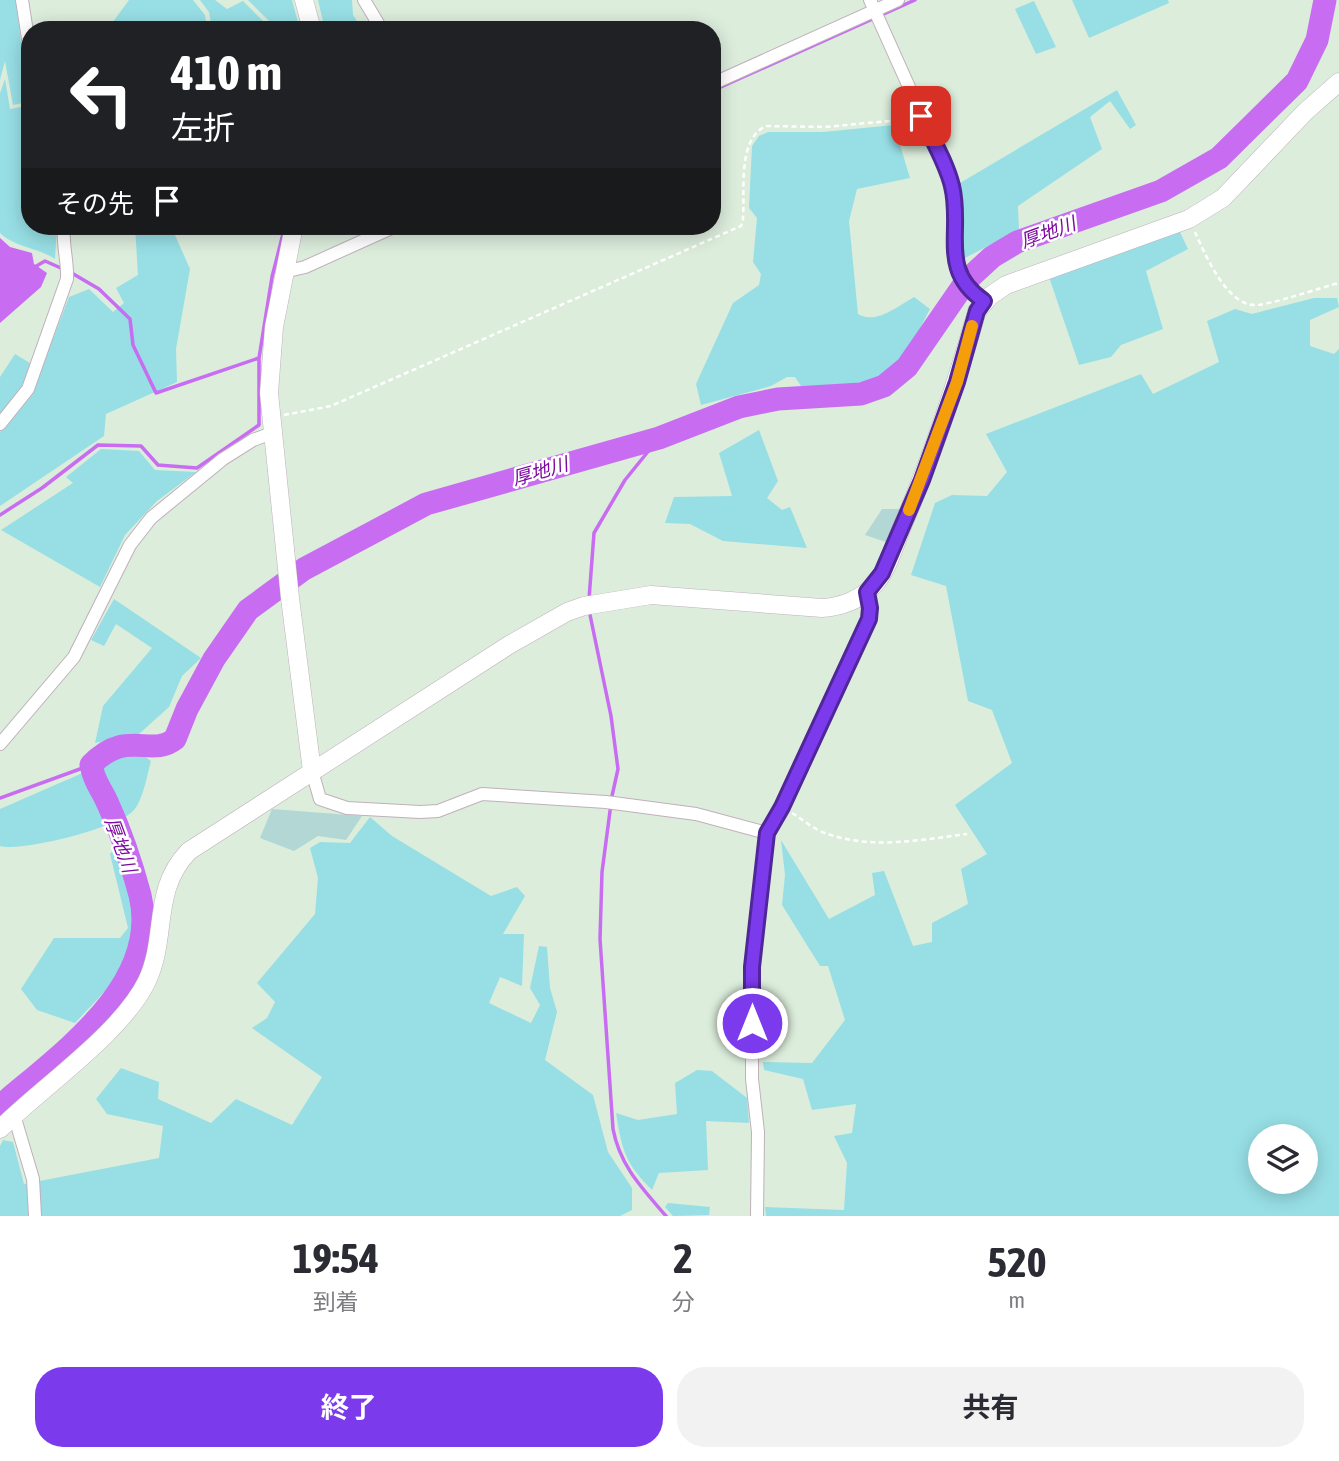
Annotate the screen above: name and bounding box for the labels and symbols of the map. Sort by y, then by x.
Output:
pin [891,86,951,146]
water label: 厚地川 [1017,211,1080,252]
water label: 厚地川 [510,452,572,489]
water label: 厚地川 [101,814,142,877]
position arrow [715,986,789,1060]

